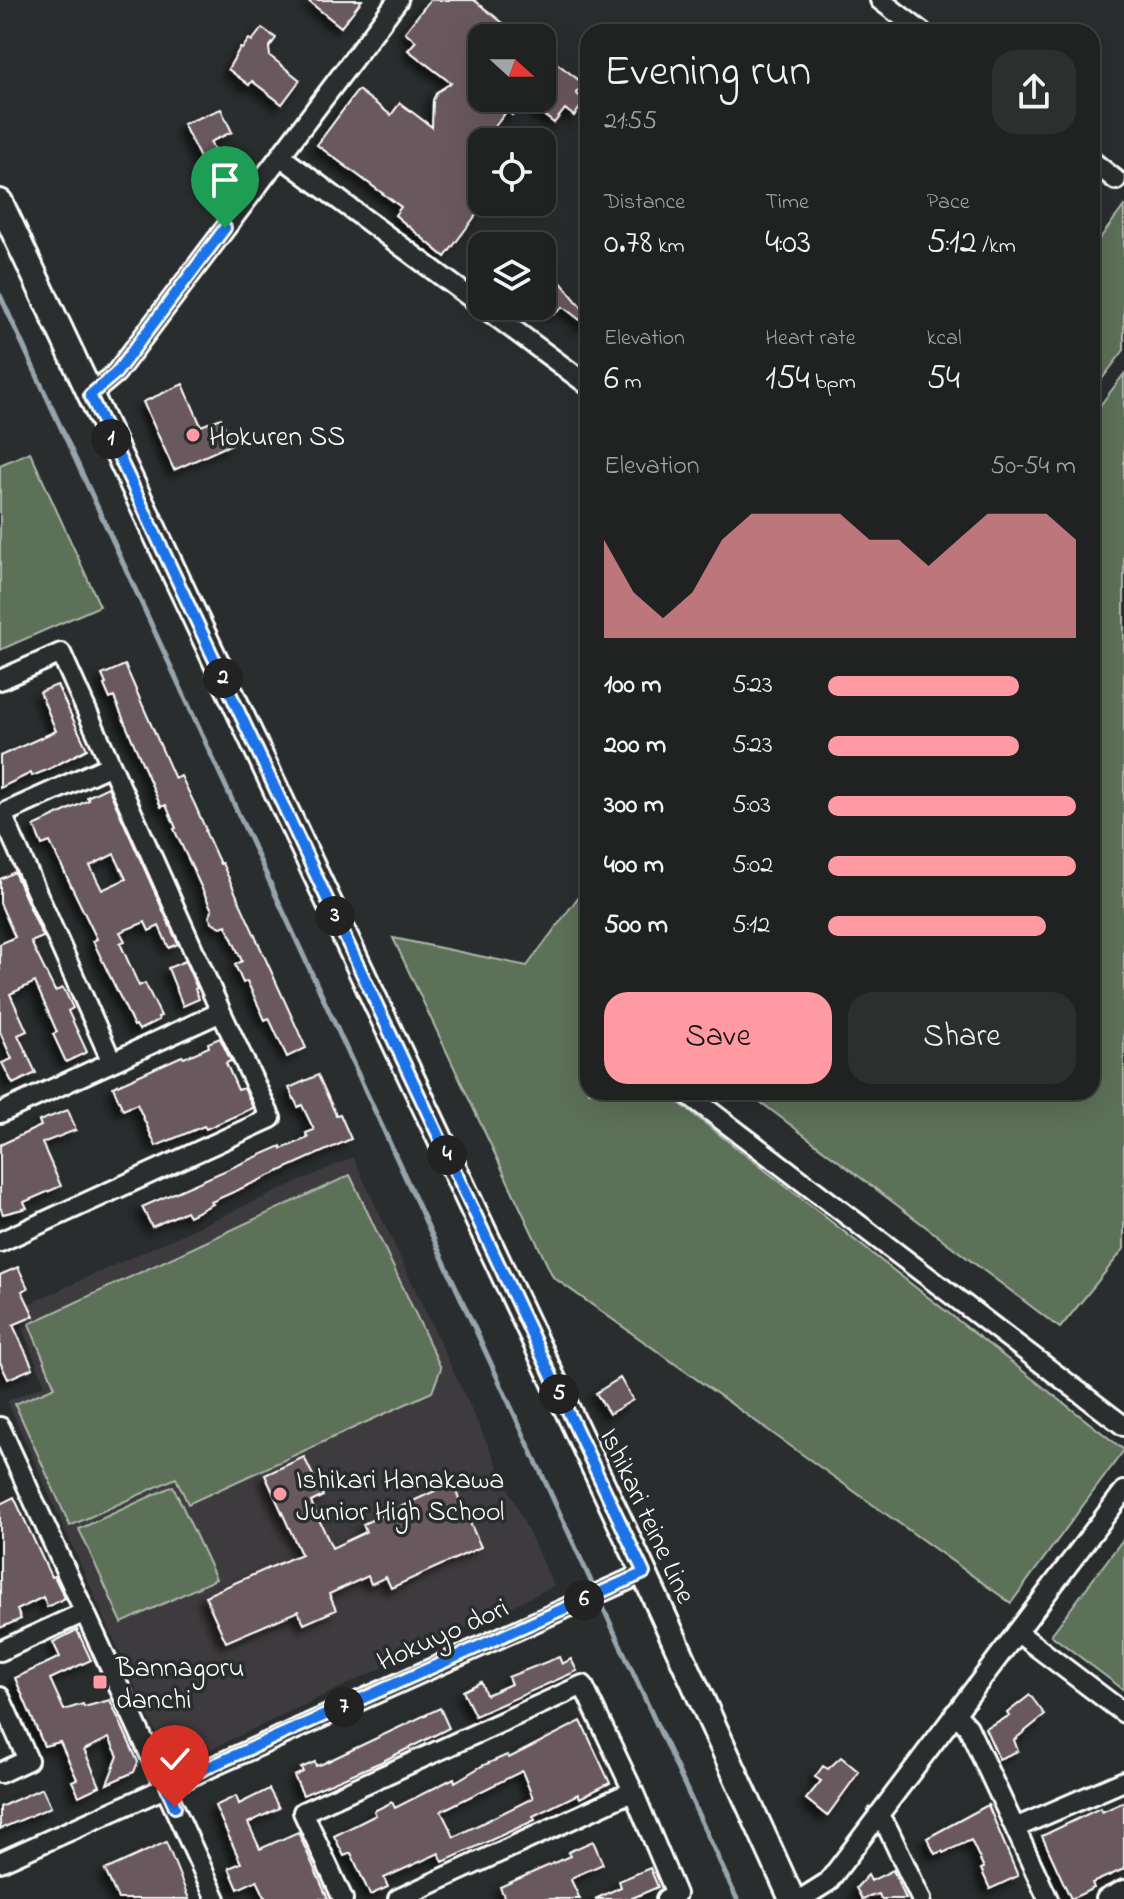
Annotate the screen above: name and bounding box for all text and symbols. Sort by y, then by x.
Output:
north arrow [468,24,556,112]
map controls [468,24,556,320]
text: Evening run [604,41,811,105]
button: share [992,50,1076,134]
text: 21:55 [604,103,657,141]
button: locate [468,128,556,216]
pin [191,146,259,228]
icon: arrive [203,158,247,202]
text: Distance [604,187,685,219]
text: Time [765,187,809,219]
text: Pace [927,187,970,219]
text: 0.78 [604,219,652,269]
text: 4:03 [765,219,811,269]
text: 5:12 [927,219,977,269]
text: km [652,231,685,263]
text: /km [977,231,1016,263]
button: layers [468,232,556,320]
text: Elevation [604,323,685,355]
text: Heart rate [765,323,856,355]
text: kcal [927,323,962,355]
text: 6 [604,355,619,405]
text: 154 [765,355,810,405]
text: 54 [927,355,960,405]
text: m [619,367,642,399]
text: bpm [810,367,856,399]
place label: Hokuren SS [209,418,345,459]
pin: 1 [91,419,131,459]
text: 1 [108,423,115,455]
marker: Hokuren SS [184,426,202,444]
text: Elevation [604,448,700,486]
text: 50–54 m [990,448,1076,486]
pin: 2 [203,658,243,698]
text: 2 [218,662,228,694]
text: 100 m [604,667,661,705]
text: 5:23 [732,667,773,705]
text: 200 m [604,727,666,765]
text: 5:23 [732,727,773,765]
text: 300 m [604,787,664,825]
text: 5:03 [732,787,771,825]
text: 400 m [604,847,664,885]
text: 5:02 [732,847,773,885]
pin: 3 [315,896,355,936]
text: 3 [330,900,340,932]
text: 500 m [604,907,668,945]
text: 5:12 [732,907,770,945]
button: Save [604,992,832,1084]
button: Share [848,992,1076,1084]
pin: 4 [427,1135,467,1175]
text: 4 [442,1139,452,1171]
pin: 5 [539,1374,579,1414]
text: 5 [553,1378,565,1410]
street label: Ishikari teine Line [587,1422,705,1611]
place label: Ishikari Hanakawa Junior High School [296,1461,504,1534]
marker: Ishikari Hanakawa Junior High School [271,1485,289,1503]
pin: 6 [564,1580,604,1620]
text: 6 [579,1584,589,1616]
street label: Hokuyo dori [371,1589,516,1683]
place label: Bannagoru danchi [115,1649,244,1722]
marker: Bannagoru danchi [91,1673,109,1691]
pin: 7 [324,1687,364,1727]
text: 7 [339,1691,349,1723]
pin [141,1725,209,1807]
icon: check [153,1737,197,1781]

